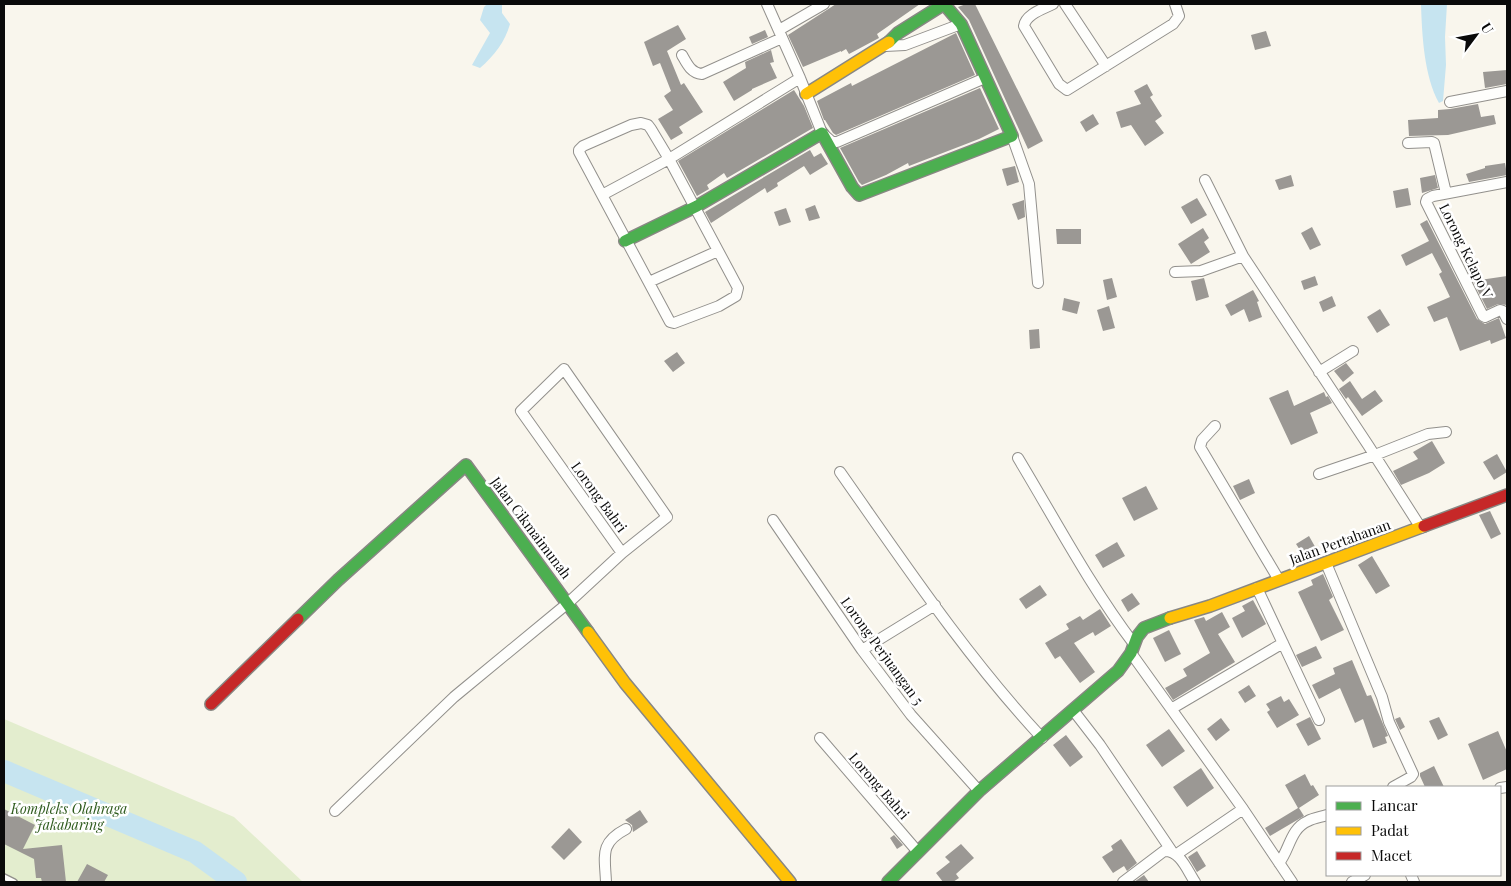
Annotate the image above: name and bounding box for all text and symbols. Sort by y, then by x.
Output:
north arrow [1451,10,1501,60]
text: U [1477,19,1498,37]
street label: Lorong Kelapo V [1435,200,1498,302]
street label: Lorong Bahri [567,458,631,536]
street label: Jalan Cikmaimunah [486,472,576,583]
street label: Jalan Pertahanan [1286,514,1394,569]
street label: Lorong Perjuangan 5 [837,593,928,709]
street label: Lorong Bahri [845,748,914,823]
legend [1326,786,1501,876]
text: Lancar [1371,795,1418,815]
park label: Kompleks Olahraga Jakabaring [10,799,127,834]
text: Padat [1371,820,1409,840]
text: Macet [1371,845,1412,865]

